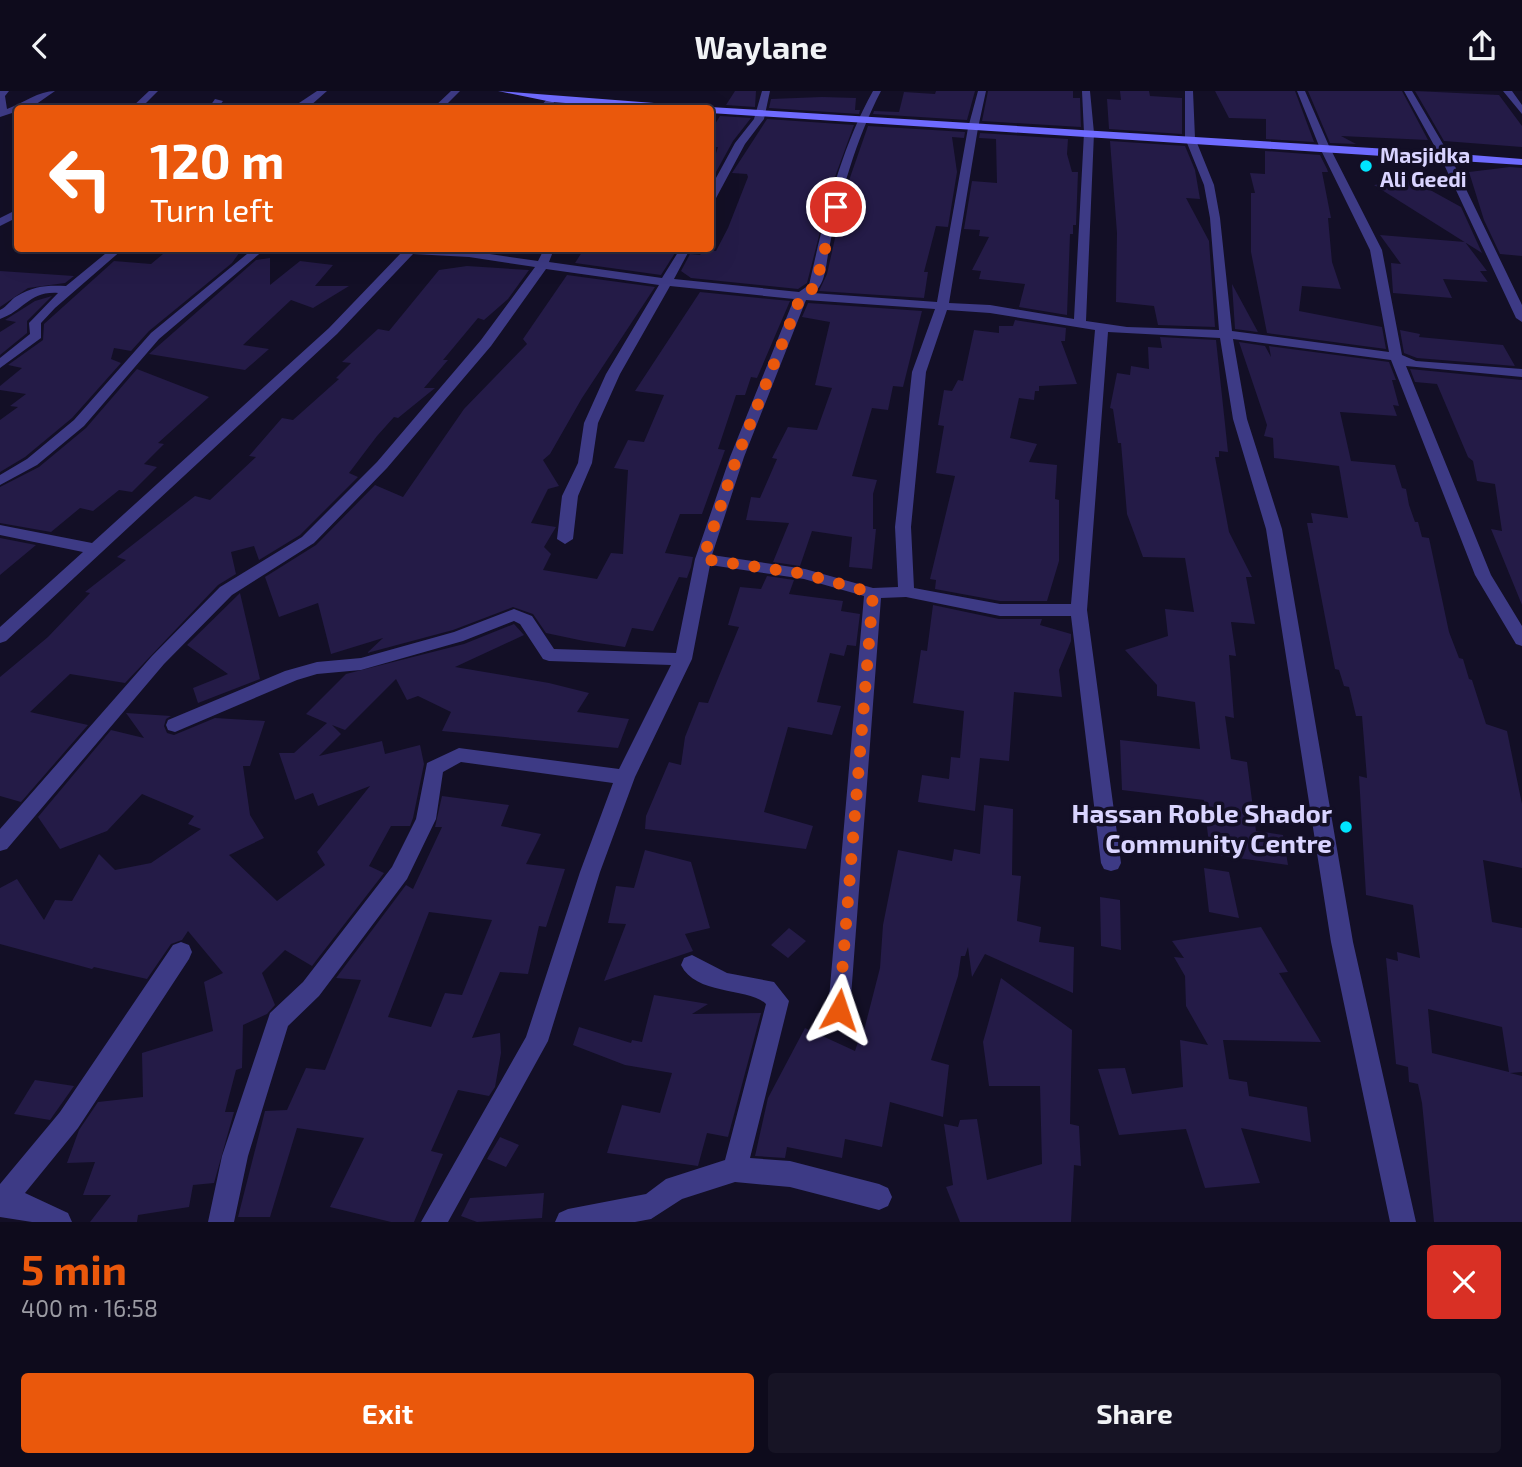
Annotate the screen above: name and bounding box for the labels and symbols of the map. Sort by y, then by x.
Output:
place label: Masjidka Ali Geedi [1380,142,1470,191]
marker: Masjidka Ali Geedi [1358,158,1374,174]
pin [806,177,866,237]
place label: Hassan Roble Shador Community Centre [1072,797,1332,859]
marker: Hassan Roble Shador Community Centre [1338,819,1354,835]
position arrow [802,973,876,1047]

